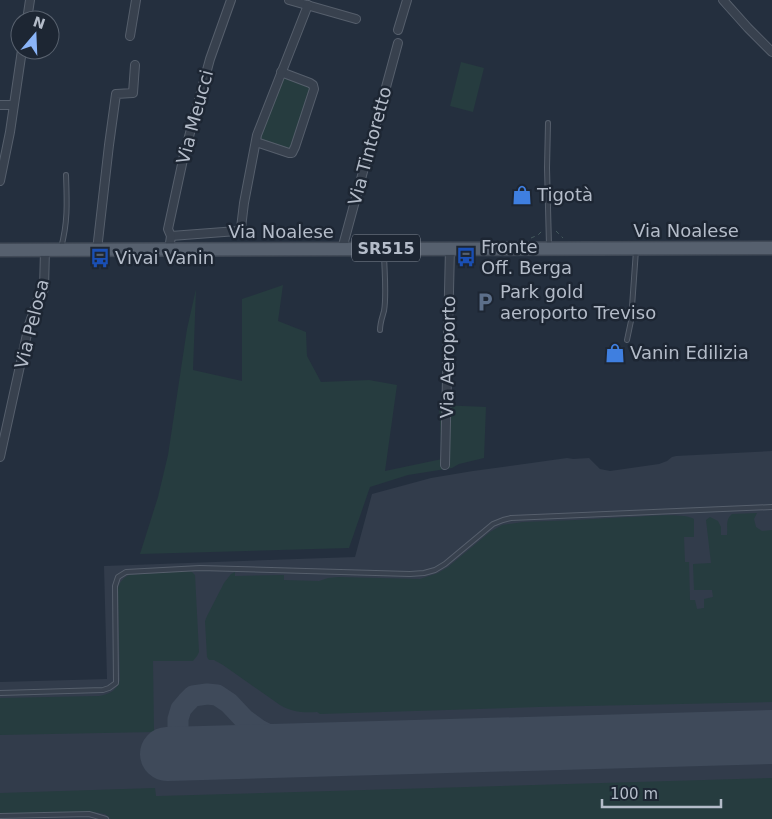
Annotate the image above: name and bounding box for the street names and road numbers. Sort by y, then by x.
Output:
street label: Via Meucci [172,68,217,166]
street label: Via Tintoretto [344,84,395,207]
street label: Via Noalese [633,220,739,241]
street label: Via Noalese [228,221,334,242]
road number: SR515 [352,234,420,262]
street label: Via Pelosa [10,277,53,371]
street label: Via Aeroporto [436,295,459,419]

